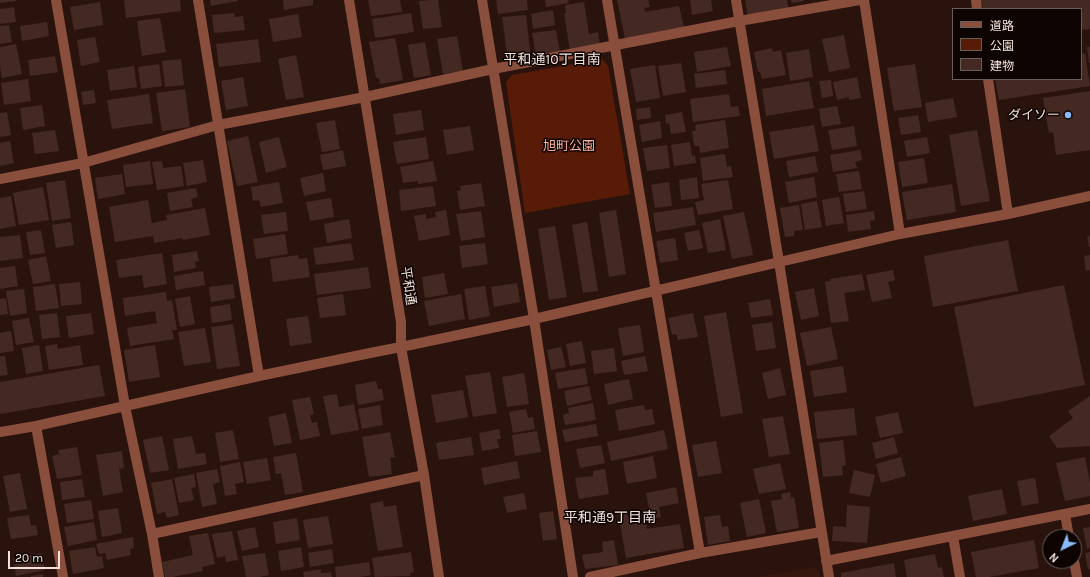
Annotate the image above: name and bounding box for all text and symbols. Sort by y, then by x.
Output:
legend [952,8,1082,80]
text: 道路 [990,19,1014,33]
text: 公園 [990,39,1014,53]
district label: 平和通10丁目南 [504,52,600,68]
text: 建物 [990,59,1014,73]
place label: ダイソー [1008,107,1060,123]
marker: ダイソー [1063,110,1073,120]
park label: 旭町公園 [543,138,595,154]
street label: 平和通 [397,266,419,306]
district label: 平和通9丁目南 [564,510,656,526]
north arrow [1042,529,1082,569]
scale bar [10,543,62,569]
text: N [1047,550,1061,565]
text: 20 m [15,551,43,565]

